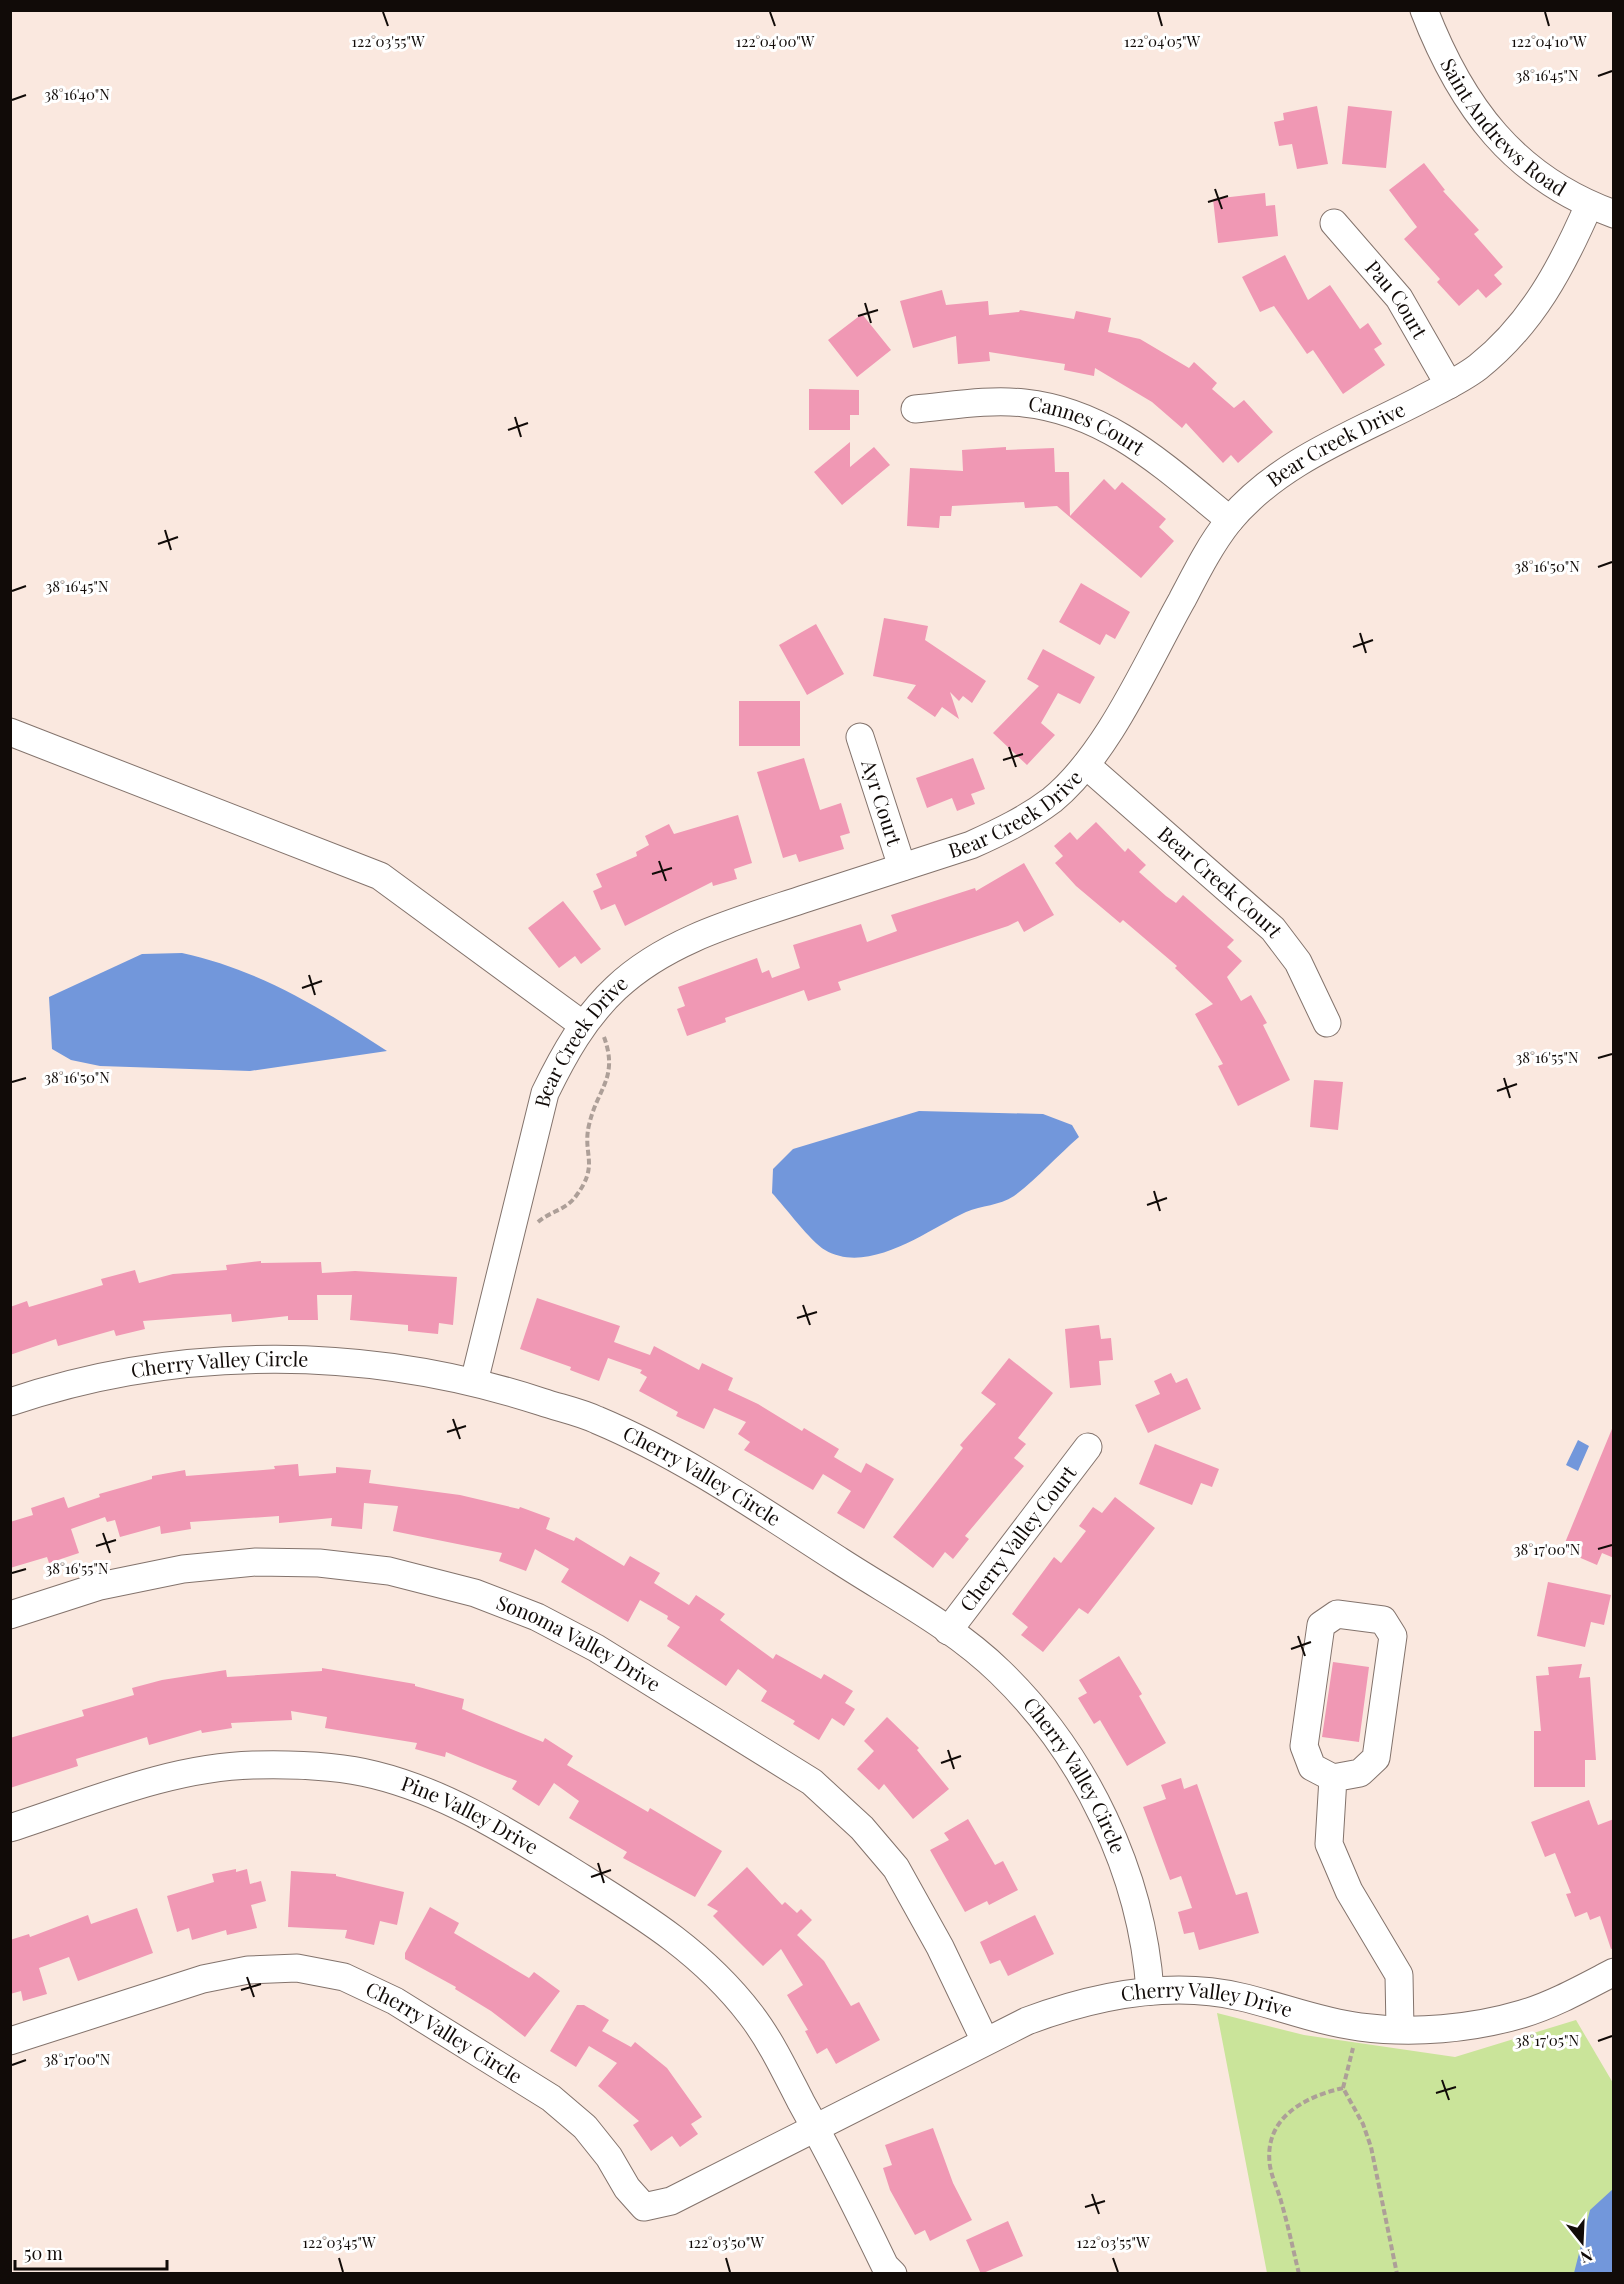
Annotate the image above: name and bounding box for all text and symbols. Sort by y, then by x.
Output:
text: 122°03'55"W [352,31,425,51]
text: 122°04'00"W [736,31,815,51]
text: 122°04'05"W [1124,31,1200,51]
text: 122°04'10"W [1511,31,1587,51]
street label: Saint Andrews Road [1435,53,1572,201]
text: 38°16'45"N [1515,65,1579,85]
text: 38°16'40"N [44,84,110,104]
street label: Pau Court [1360,254,1435,344]
street label: Cannes Court [1027,389,1151,461]
street label: Bear Creek Drive [1261,395,1409,492]
text: 38°16'50"N [1514,556,1580,576]
text: 38°16'45"N [45,576,109,596]
street label: Ayr Court [856,755,909,849]
street label: Bear Creek Drive [945,764,1088,863]
street label: Bear Creek Court [1153,819,1290,943]
street label: Bear Creek Drive [527,969,633,1110]
text: 38°16'55"N [1515,1047,1579,1067]
text: 38°16'50"N [44,1067,110,1087]
street label: Cherry Valley Circle [129,1344,309,1383]
street label: Cherry Valley Circle [619,1419,787,1531]
street label: Cherry Valley Court [953,1459,1082,1616]
text: 38°17'00"N [1514,1539,1581,1559]
text: 38°16'55"N [45,1558,109,1578]
street label: Sonoma Valley Drive [493,1588,666,1697]
street label: Cherry Valley Circle [1018,1691,1133,1857]
street label: Pine Valley Drive [398,1769,544,1860]
street label: Cherry Valley Circle [362,1974,528,2089]
street label: Cherry Valley Drive [1119,1975,1296,2023]
text: 38°17'05"N [1515,2030,1579,2050]
text: 38°17'00"N [44,2049,111,2069]
north arrow [1552,2212,1612,2272]
text: 122°03'45"W [303,2232,376,2252]
text: 122°03'50"W [688,2232,764,2252]
text: 122°03'55"W [1077,2232,1150,2252]
scale bar [15,2233,166,2271]
text: 50 m [24,2241,63,2265]
text: N [1578,2245,1596,2269]

